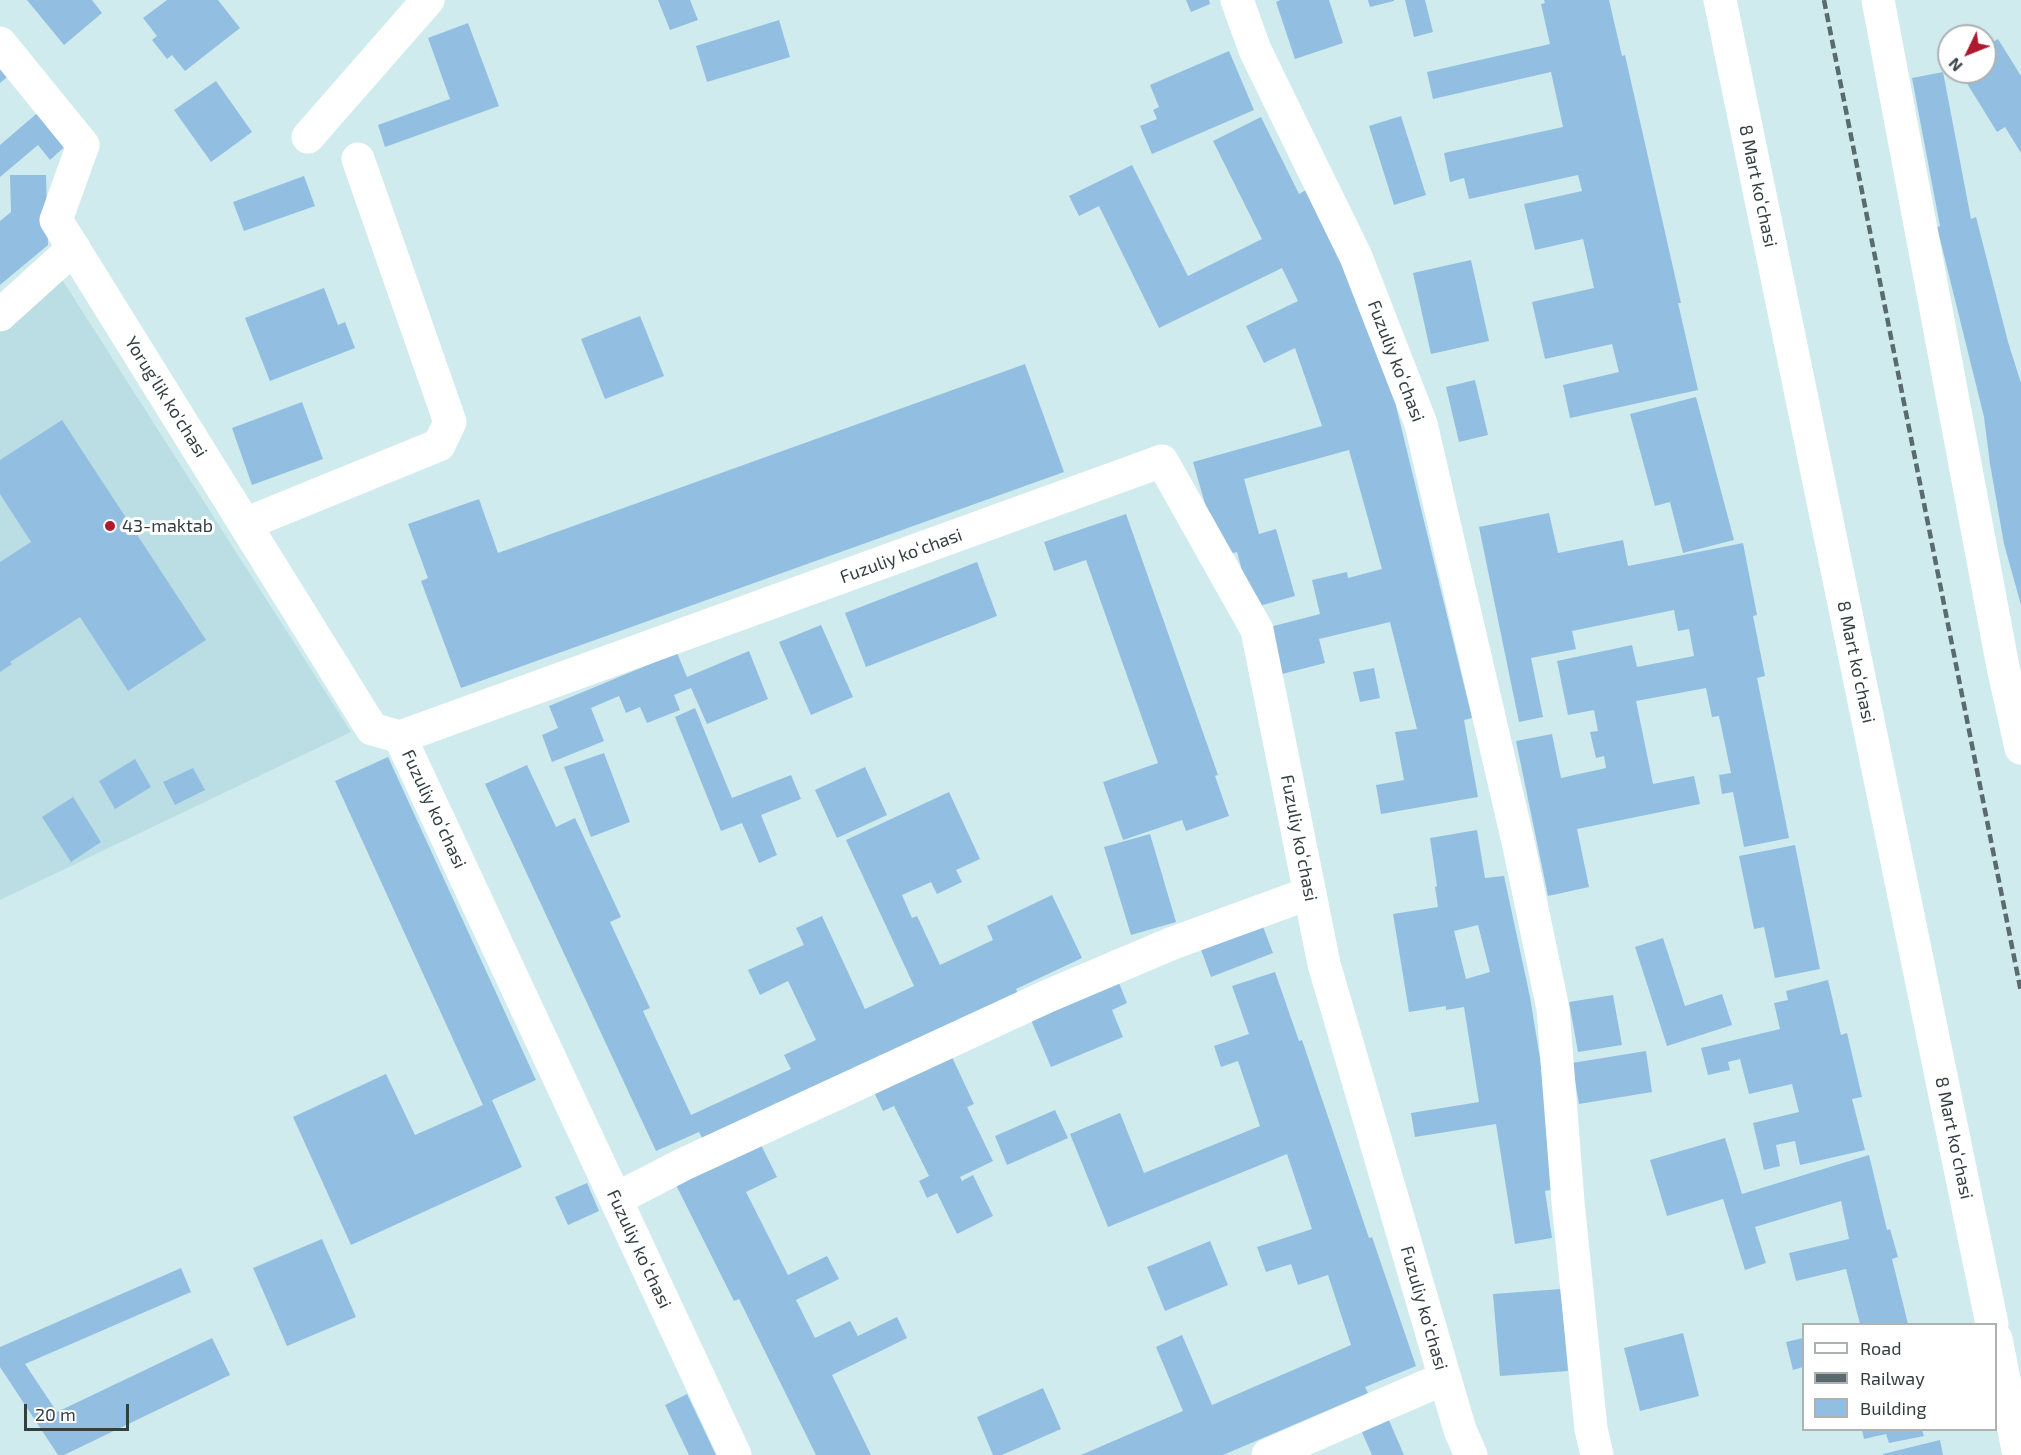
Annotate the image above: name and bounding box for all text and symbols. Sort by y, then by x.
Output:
north arrow [1937,24,1997,84]
text: N [1944,55,1966,76]
street label: 8 Mart koʻchasi [1734,123,1782,249]
street label: Fuzuliy koʻchasi [1363,297,1429,425]
street label: Yorug'lik ko'chasi [120,333,212,461]
place label: 43-maktab [122,515,213,537]
marker: 43-maktab [103,519,117,533]
street label: Fuzuliy koʻchasi [837,524,965,588]
street label: 8 Mart koʻchasi [1832,599,1880,725]
street label: Fuzuliy koʻchasi [397,746,471,872]
street label: Fuzuliy koʻchasi [1276,773,1322,903]
street label: 8 Mart koʻchasi [1930,1075,1978,1201]
street label: Fuzuliy koʻchasi [602,1186,676,1312]
street label: Fuzuliy koʻchasi [1396,1243,1452,1373]
legend [1802,1323,1997,1431]
text: Road [1860,1337,1901,1359]
text: Railway [1860,1367,1925,1389]
scale bar [27,1392,132,1430]
text: Building [1860,1397,1927,1419]
text: 20 m [35,1403,76,1425]

